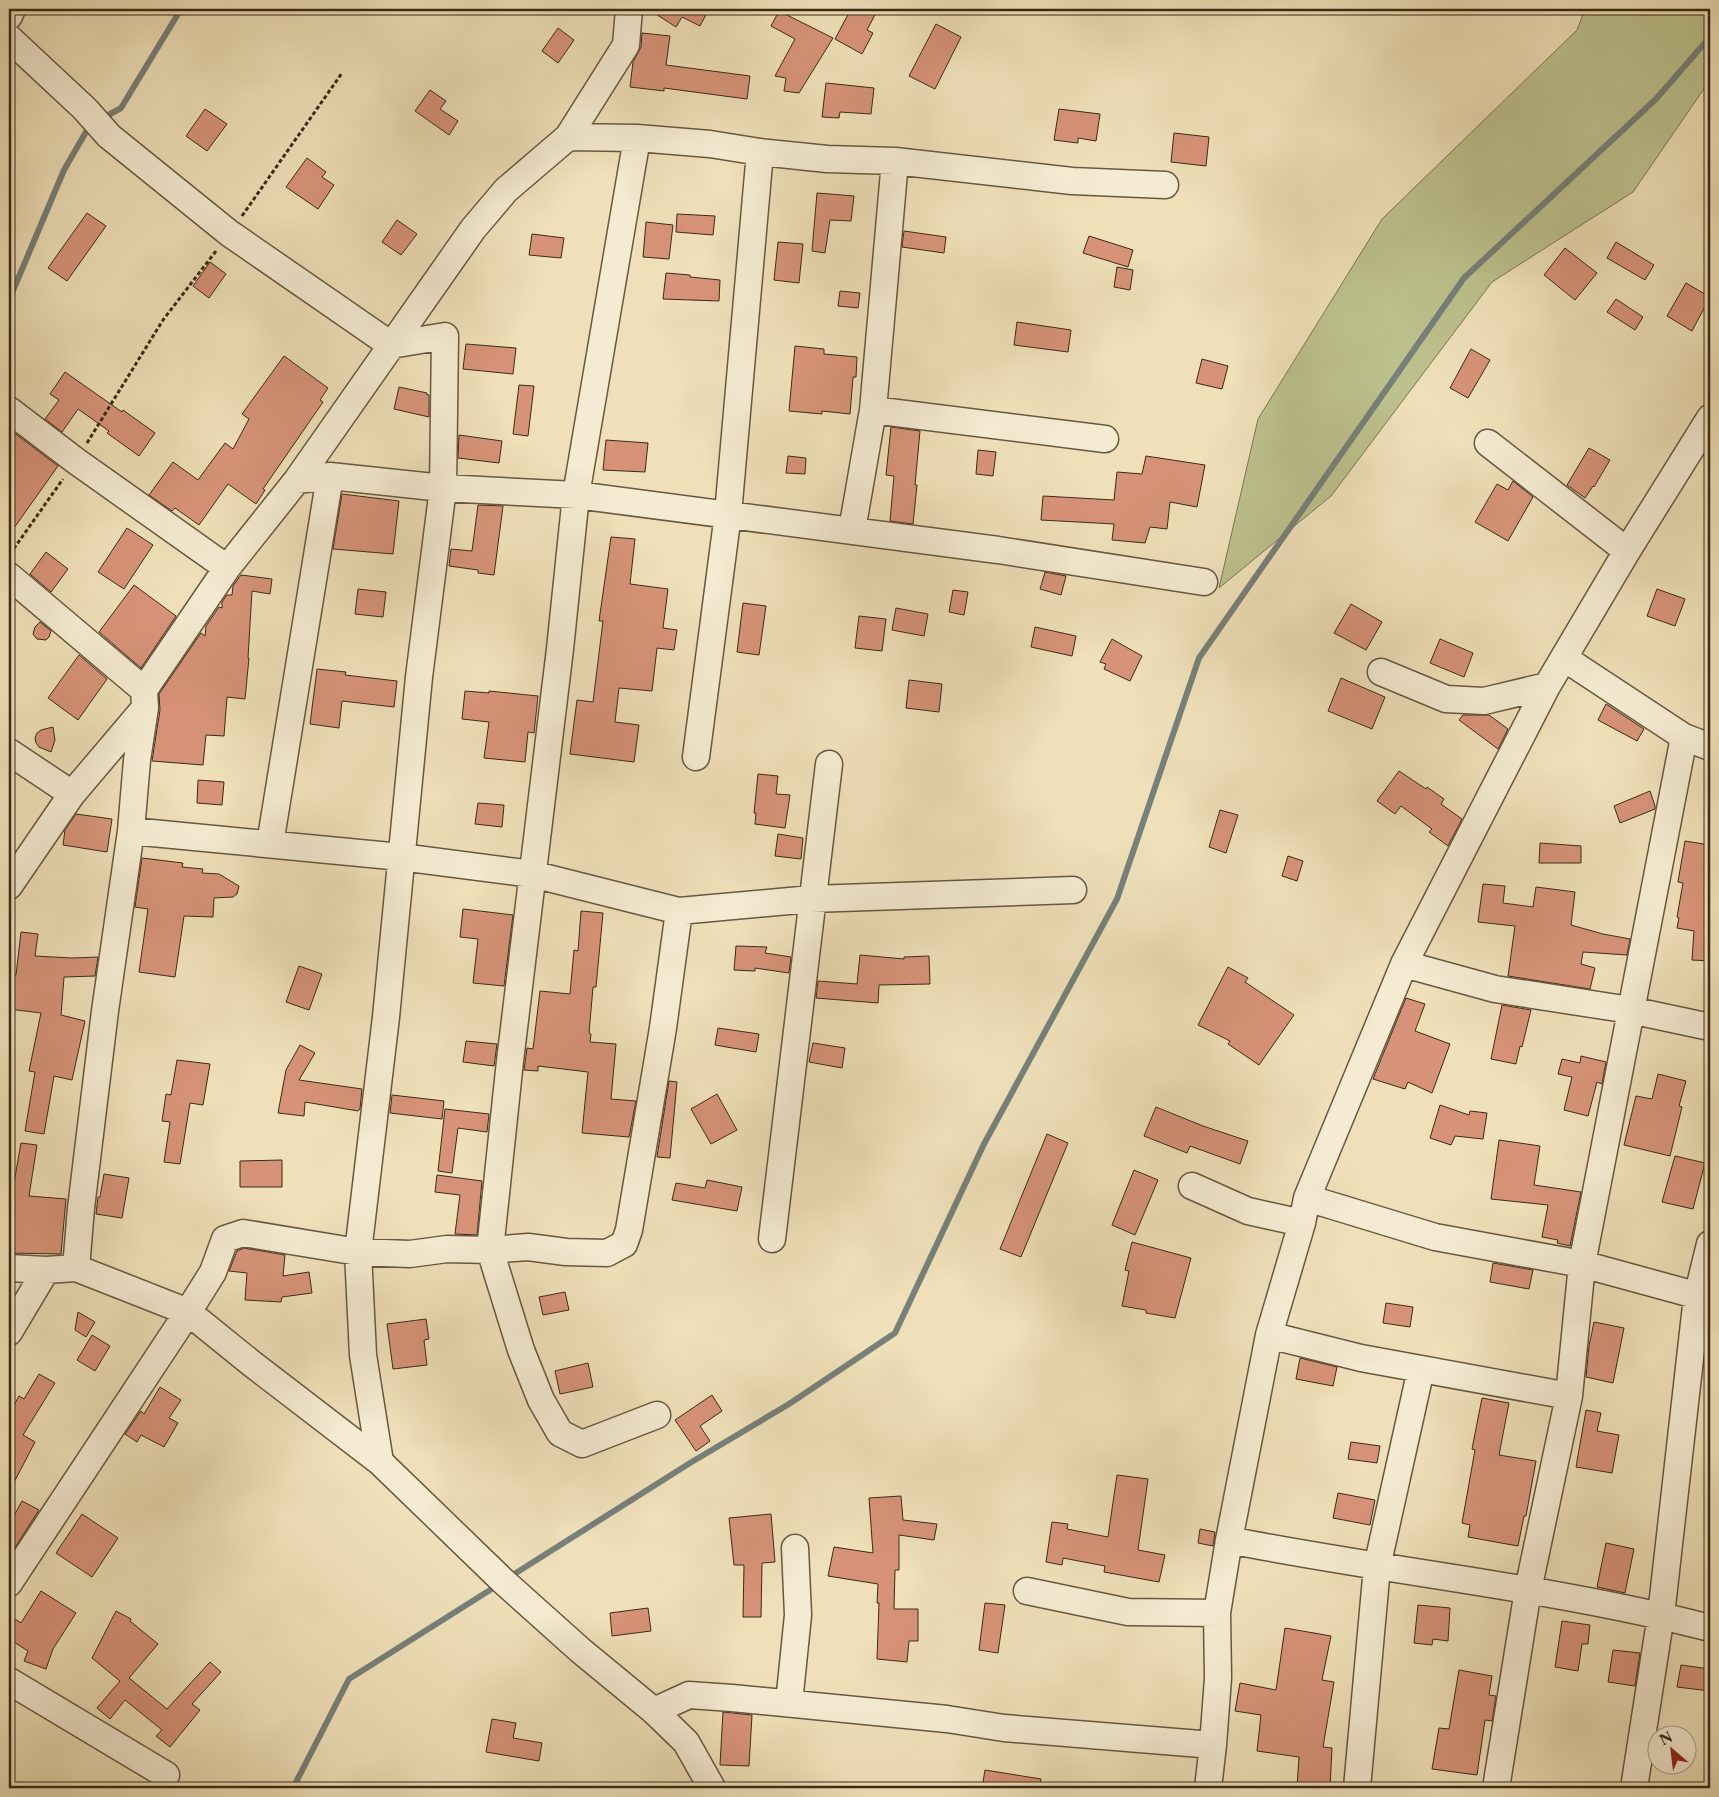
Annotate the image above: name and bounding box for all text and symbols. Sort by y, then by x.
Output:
north arrow [1646,1724,1696,1774]
text: N [1656,1728,1675,1749]

